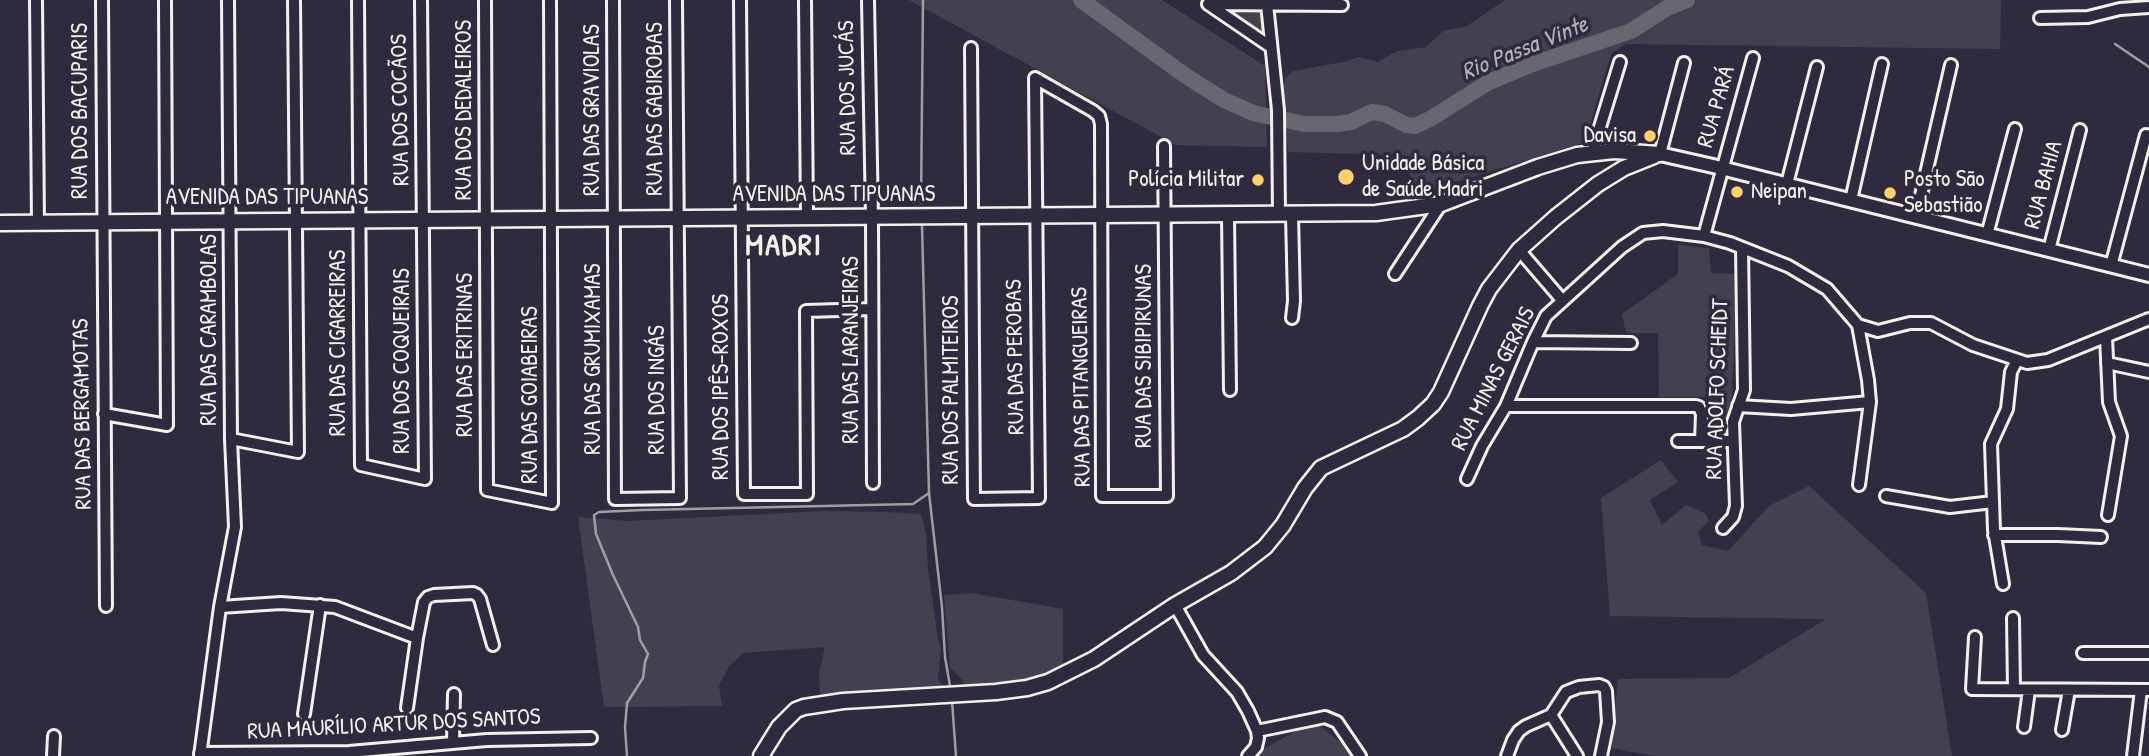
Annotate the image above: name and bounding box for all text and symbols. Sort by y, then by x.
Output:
water label: Rio Passa Vinte [1458,11,1592,87]
street label: RUA DOS DEDALEIROS [451,20,479,200]
street label: RUA DOS JUCÁS [833,20,863,156]
street label: RUA DAS GABIROBAS [642,22,670,196]
street label: RUA DOS BACUPARIS [67,23,95,199]
street label: RUA DAS GRAVIOLAS [579,24,607,196]
street label: RUA DOS COCÃOS [386,34,416,186]
street label: RUA PARÁ [1692,63,1742,151]
place label: Davisa [1584,122,1636,150]
marker: Davisa [1642,128,1658,144]
street label: RUA BAHIA [2019,138,2069,232]
place label: Unidade Básica de Saúde Madri [1362,150,1484,204]
place label: Polícia Militar [1128,166,1244,194]
place label: Posto São Sebastião [1904,166,1984,220]
marker: Unidade Básica de Saúde Madri [1336,167,1356,187]
marker: Polícia Militar [1250,172,1266,188]
place label: Neipan [1751,178,1807,206]
street label: AVENIDA DAS TIPUANAS [733,181,935,209]
street label: AVENIDA DAS TIPUANAS [166,184,368,212]
marker: Neipan [1729,184,1745,200]
marker: Posto São Sebastião [1882,185,1898,201]
district label: MADRI [746,229,822,265]
street label: RUA DAS CARAMBOLAS [196,234,224,426]
street label: RUA DAS CIGARREIRAS [325,250,353,436]
street label: RUA DAS LARANJEIRAS [838,256,866,444]
street label: RUA DAS GRUMIXAMAS [580,263,608,455]
street label: RUA DAS SIBIPIRUNAS [1131,264,1159,448]
street label: RUA DOS COQUEIRAIS [389,268,417,454]
street label: RUA DAS ERITRINAS [452,273,480,437]
street label: RUA DAS PEROBAS [1001,279,1031,435]
street label: RUA DAS PITANGUEIRAS [1066,287,1098,487]
street label: RUA DOS IPÊS-ROXOS [708,294,736,480]
street label: RUA DOS PALMITEIROS [938,295,966,485]
street label: RUA ADOLFO SCHEIDT [1701,298,1735,480]
street label: RUA MINAS GERAIS [1446,303,1542,455]
street label: RUA DAS GOIABEIRAS [517,306,545,484]
street label: RUA DAS BERGAMOTAS [68,318,98,510]
street label: RUA DOS INGÁS [644,325,672,455]
street label: RUA MAURÍLIO ARTUR DOS SANTOS [247,704,541,746]

